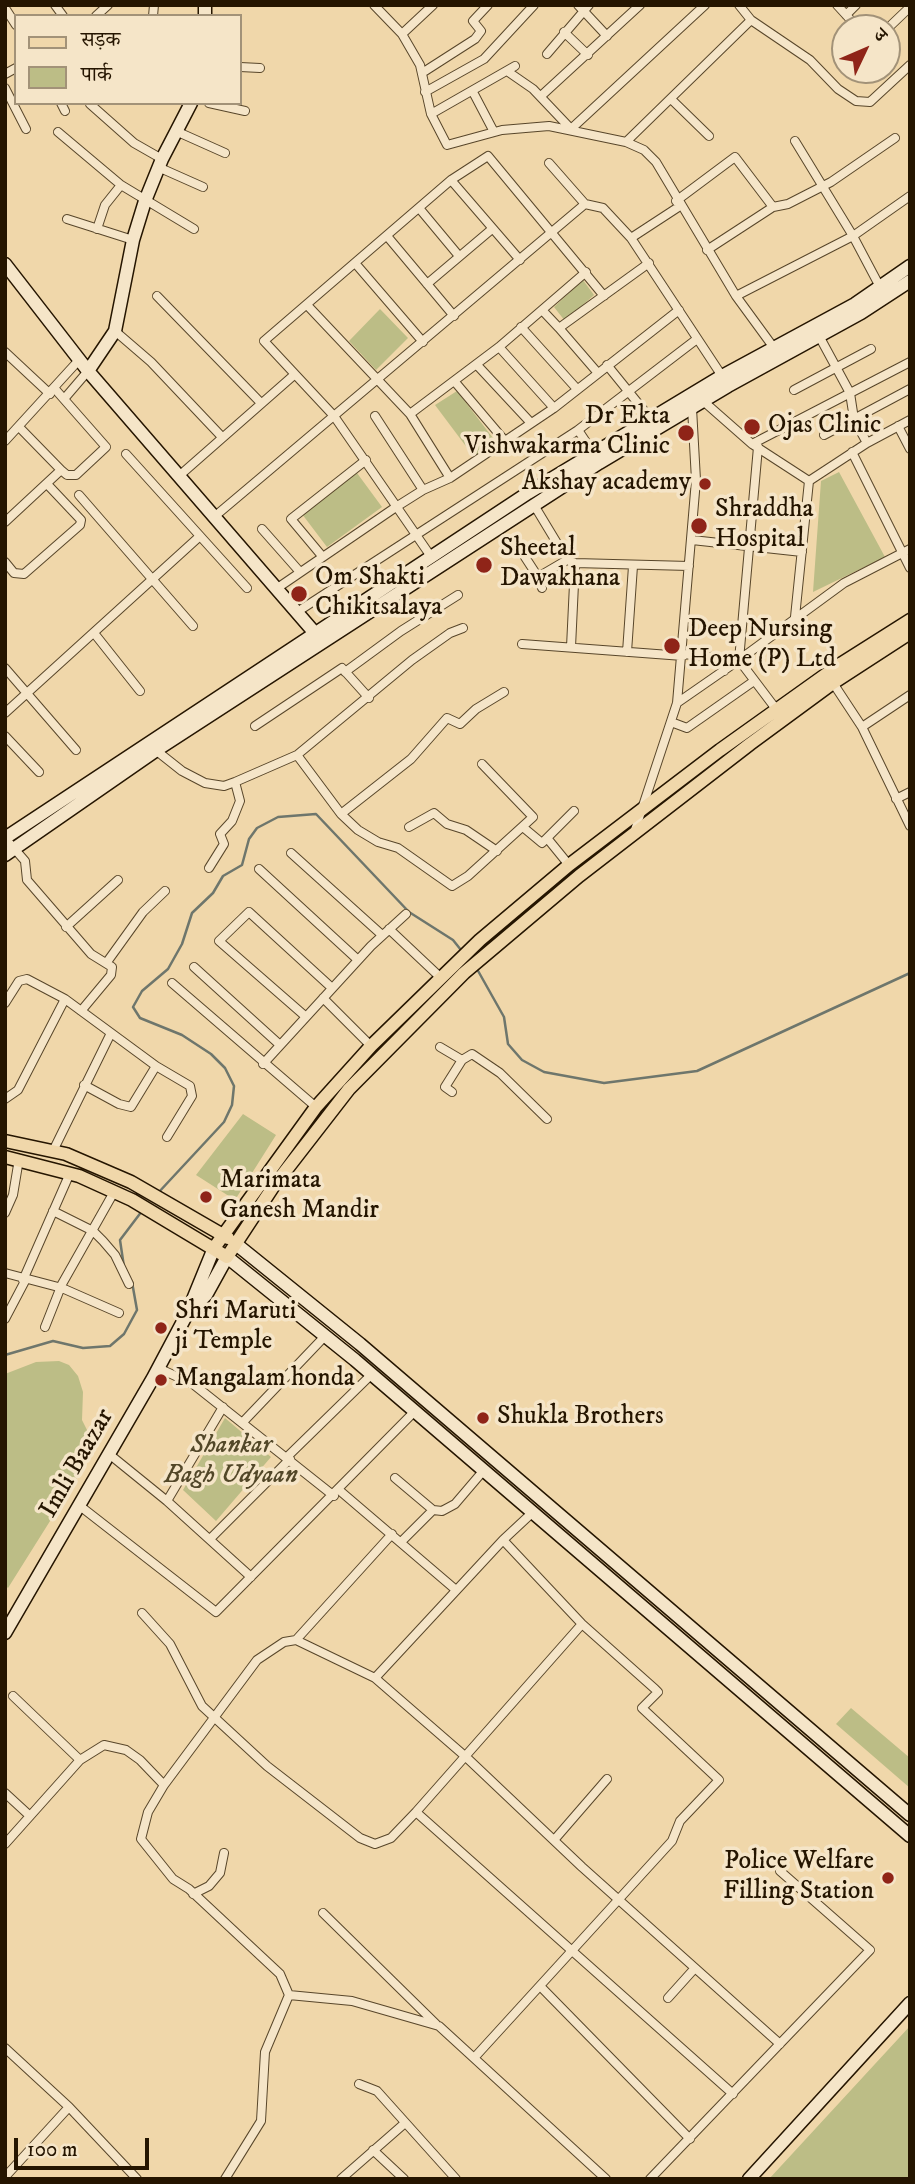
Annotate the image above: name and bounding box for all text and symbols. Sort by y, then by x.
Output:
legend [14,14,242,105]
north arrow [831,14,901,84]
text: उ [868,24,892,47]
text: सड़क [81,27,120,53]
text: पार्क [81,62,112,88]
place label: Dr Ekta Vishwakarma Clinic [464,402,670,464]
place label: Ojas Clinic [768,411,881,443]
marker: Ojas Clinic [742,417,762,437]
marker: Dr Ekta Vishwakarma Clinic [676,423,696,443]
place label: Akshay academy [522,468,691,500]
marker: Akshay academy [697,476,713,492]
place label: Shraddha Hospital [715,495,814,556]
marker: Shraddha Hospital [689,516,709,536]
place label: Sheetal Dawakhana [500,534,620,596]
marker: Sheetal Dawakhana [474,555,494,575]
place label: Om Shakti Chikitsalaya [315,563,442,624]
marker: Om Shakti Chikitsalaya [289,584,309,604]
place label: Deep Nursing Home (P) Ltd [688,615,836,676]
marker: Deep Nursing Home (P) Ltd [662,636,682,656]
place label: Marimata Ganesh Mandir [220,1166,379,1228]
marker: Marimata Ganesh Mandir [198,1189,214,1205]
place label: Shri Maruti ji Temple [175,1297,296,1358]
marker: Shri Maruti ji Temple [153,1320,169,1336]
place label: Mangalam honda [175,1364,355,1396]
marker: Mangalam honda [153,1372,169,1388]
place label: Shukla Brothers [497,1402,664,1434]
street label: Imli Baazar [34,1404,122,1524]
marker: Shukla Brothers [475,1410,491,1426]
park label: Shankar Bagh Udyaan [164,1431,298,1492]
place label: Police Welfare Filling Station [723,1847,874,1909]
marker: Police Welfare Filling Station [880,1870,896,1886]
scale bar [18,2124,152,2168]
text: 100 m [27,2137,78,2163]

